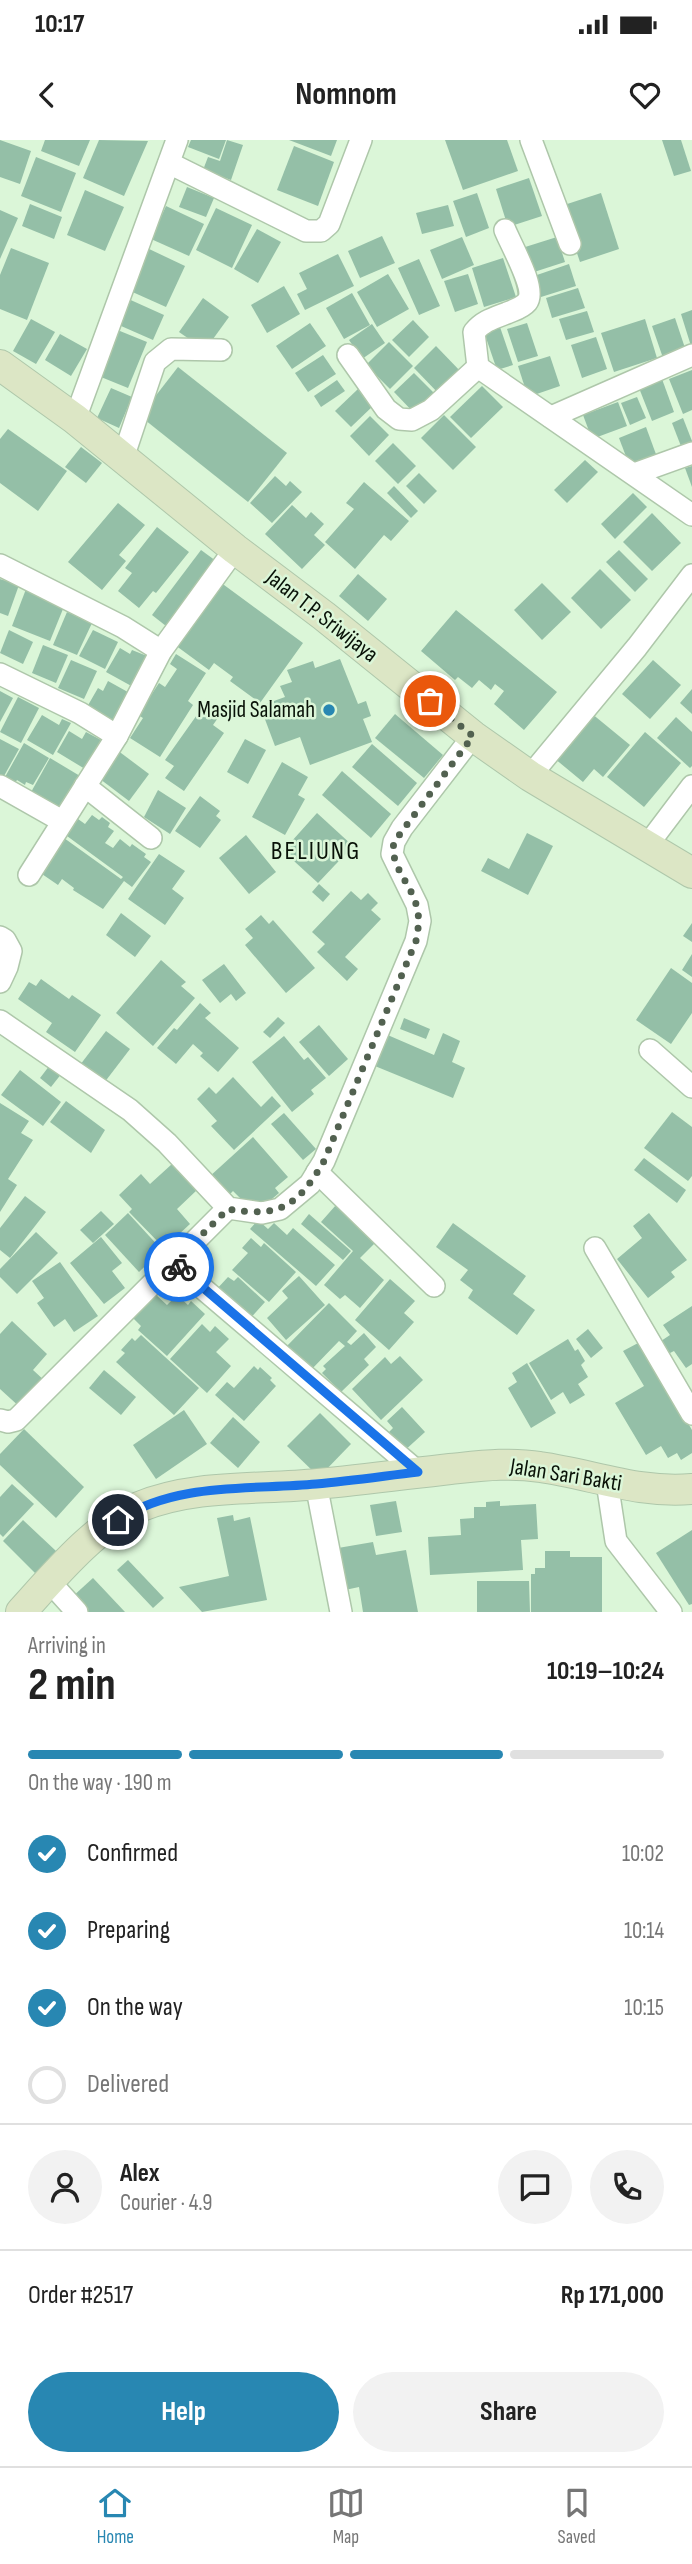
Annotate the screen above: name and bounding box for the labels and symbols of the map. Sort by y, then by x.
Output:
street label: Jalan T.P. Sriwijaya [260,563,384,668]
pin [400,671,460,731]
place label: Masjid Salamah [197,696,315,724]
marker: Masjid Salamah [321,702,337,718]
district label: BELIUNG [271,836,361,867]
courier [144,1232,214,1302]
street label: Jalan Sari Bakti [507,1452,624,1498]
pin [88,1490,148,1550]

